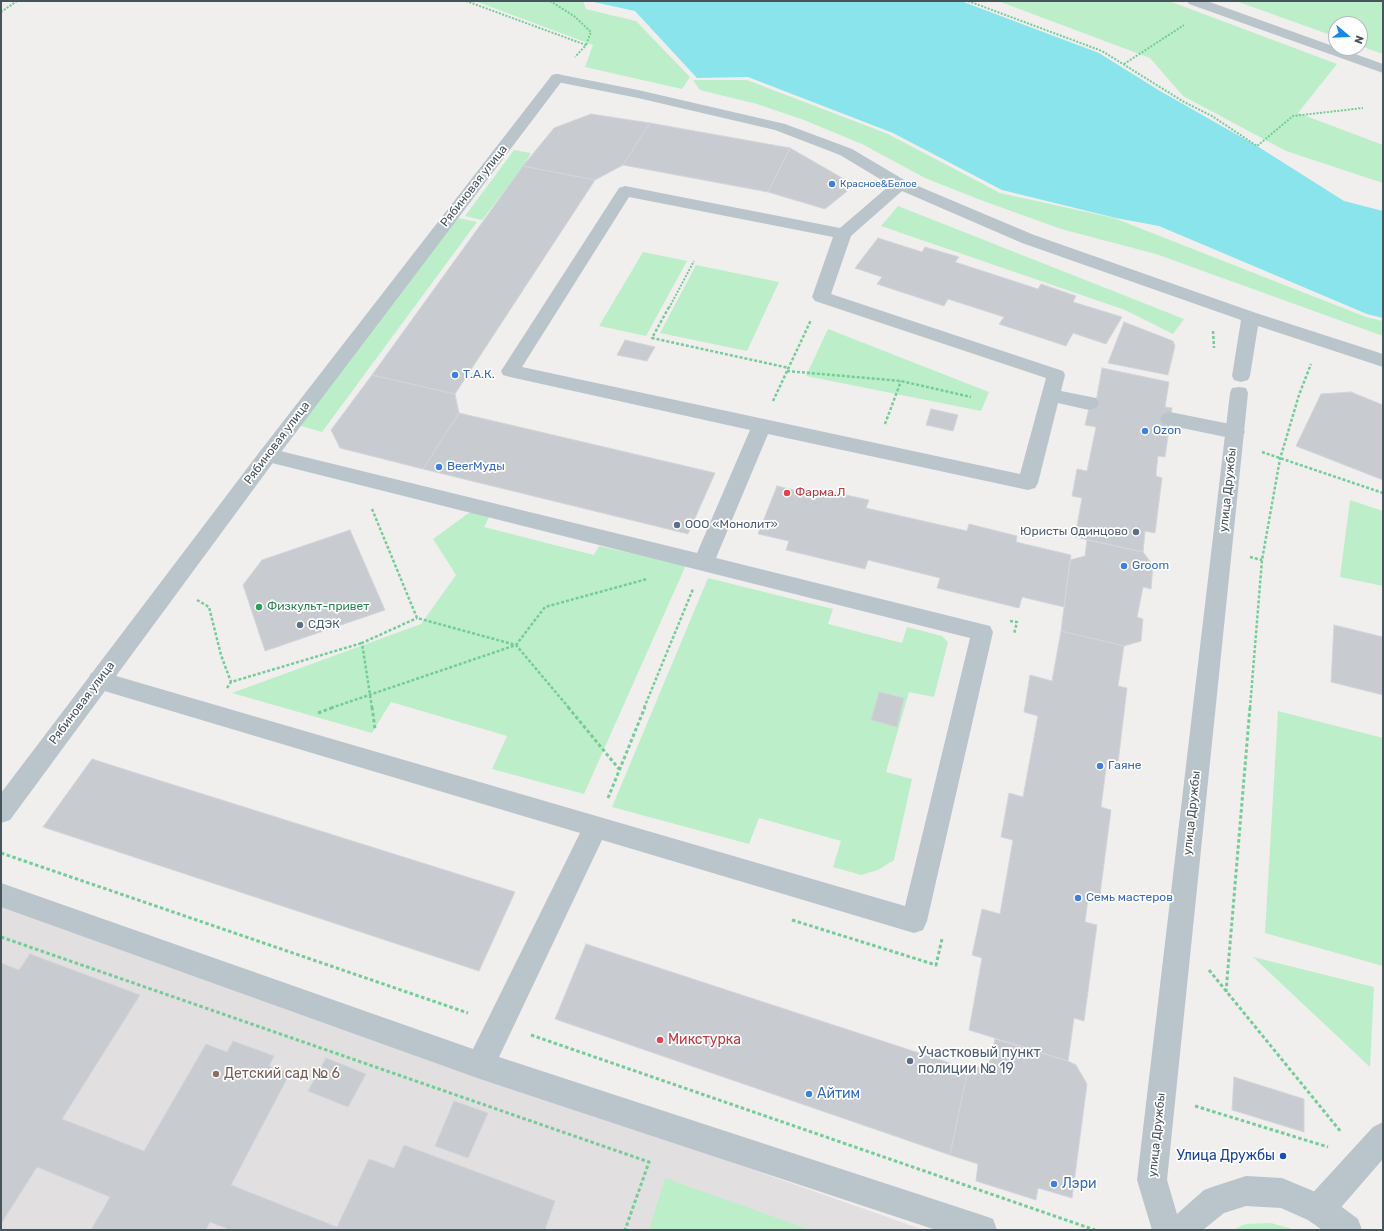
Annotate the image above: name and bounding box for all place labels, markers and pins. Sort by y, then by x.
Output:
place label: Красное&Белое [840,178,917,190]
marker: Красное&Белое [827,179,837,189]
place label: Т.А.К. [463,368,495,382]
marker: Т.А.К. [450,370,460,380]
place label: Ozon [1153,424,1181,438]
marker: Ozon [1140,426,1150,436]
place label: BeerМуды [447,460,505,474]
marker: BeerМуды [434,462,444,472]
place label: Фарма.Л [795,486,845,500]
marker: Фарма.Л [782,488,792,498]
place label: ООО «Монолит» [685,518,778,532]
marker: ООО «Монолит» [672,520,682,530]
place label: Юристы Одинцово [1020,525,1128,539]
marker: Юристы Одинцово [1131,527,1141,537]
place label: Groom [1132,559,1169,573]
marker: Groom [1119,561,1129,571]
place label: Физкульт-привет [267,600,369,614]
marker: Физкульт-привет [254,602,264,612]
place label: СДЭК [308,618,340,632]
marker: СДЭК [295,620,305,630]
place label: Гаяне [1108,759,1141,773]
marker: Гаяне [1095,761,1105,771]
place label: Семь мастеров [1086,891,1173,905]
marker: Семь мастеров [1073,893,1083,903]
place label: Микстурка [668,1032,741,1048]
marker: Микстурка [655,1035,665,1045]
place label: Участковый пункт полиции № 19 [918,1045,1041,1078]
marker: Участковый пункт полиции № 19 [905,1056,915,1066]
place label: Детский сад № 6 [224,1066,340,1082]
marker: Детский сад № 6 [211,1069,221,1079]
place label: Айтим [817,1086,860,1102]
marker: Айтим [804,1089,814,1099]
place label: Улица Дружбы [1177,1148,1275,1164]
marker: Улица Дружбы [1278,1151,1288,1161]
place label: Лэри [1062,1176,1096,1192]
marker: Лэри [1049,1179,1059,1189]

